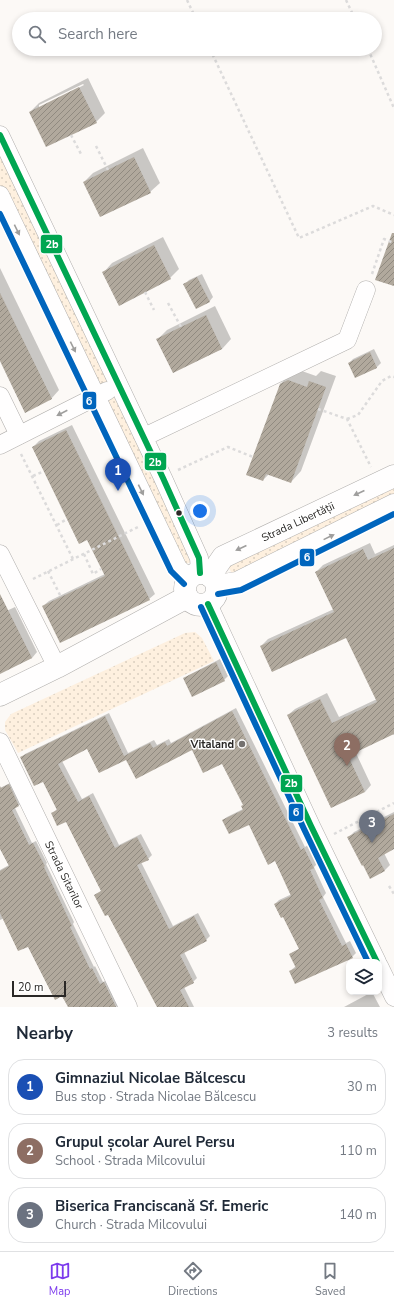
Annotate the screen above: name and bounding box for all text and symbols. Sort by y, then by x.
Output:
search box [12,12,382,56]
icon: search [26,23,48,45]
text: Search here [58,24,138,44]
one-way arrow [14,224,20,236]
line badge: 2b [40,234,63,254]
text: 2b [45,237,59,252]
one-way arrow [70,341,76,353]
line badge: 6 [82,391,97,410]
text: 6 [86,394,93,409]
one-way arrow [56,410,67,417]
line badge: 2b [144,452,167,471]
text: 2b [148,455,162,470]
pin: 1 [105,458,131,491]
one-way arrow [138,484,144,495]
one-way arrow [353,490,364,496]
street label: Strada Libertății [259,499,337,545]
your location [190,501,210,521]
unlabelled marker [174,508,184,518]
one-way arrow [323,534,335,540]
one-way arrow [236,545,247,551]
line badge: 6 [299,548,315,567]
text: 6 [304,550,311,565]
pin: 2 [334,733,360,766]
place label: Vitaland [190,737,234,752]
marker: Vitaland [237,739,247,749]
line badge: 2b [280,774,303,793]
text: 2b [284,776,298,791]
line badge: 6 [288,803,304,822]
text: 6 [293,805,300,820]
pin: 3 [359,810,385,843]
street label: Strada Sitarilor [41,838,87,912]
map controls [346,959,382,995]
button: layers [346,959,382,995]
scale bar [12,979,66,998]
text: 20 m [18,980,43,995]
text: Nearby [16,1022,73,1045]
text: 3 results [327,1024,378,1042]
text: Gimnaziul Nicolae Bălcescu [55,1068,246,1088]
text: 1 [26,1078,34,1096]
text: 30 m [347,1078,377,1096]
text: Bus stop · Strada Nicolae Bălcescu [55,1088,256,1106]
text: Grupul școlar Aurel Persu [55,1132,235,1152]
text: 2 [26,1142,34,1160]
text: 110 m [339,1142,377,1160]
text: School · Strada Milcovului [55,1152,205,1170]
text: Biserica Franciscană Sf. Emeric [55,1196,268,1216]
text: 3 [26,1206,34,1224]
text: 140 m [339,1206,377,1224]
text: Church · Strada Milcovului [55,1216,207,1234]
tab: Map [49,1260,71,1299]
tab: Directions [168,1260,218,1299]
tab: Saved [315,1260,345,1299]

